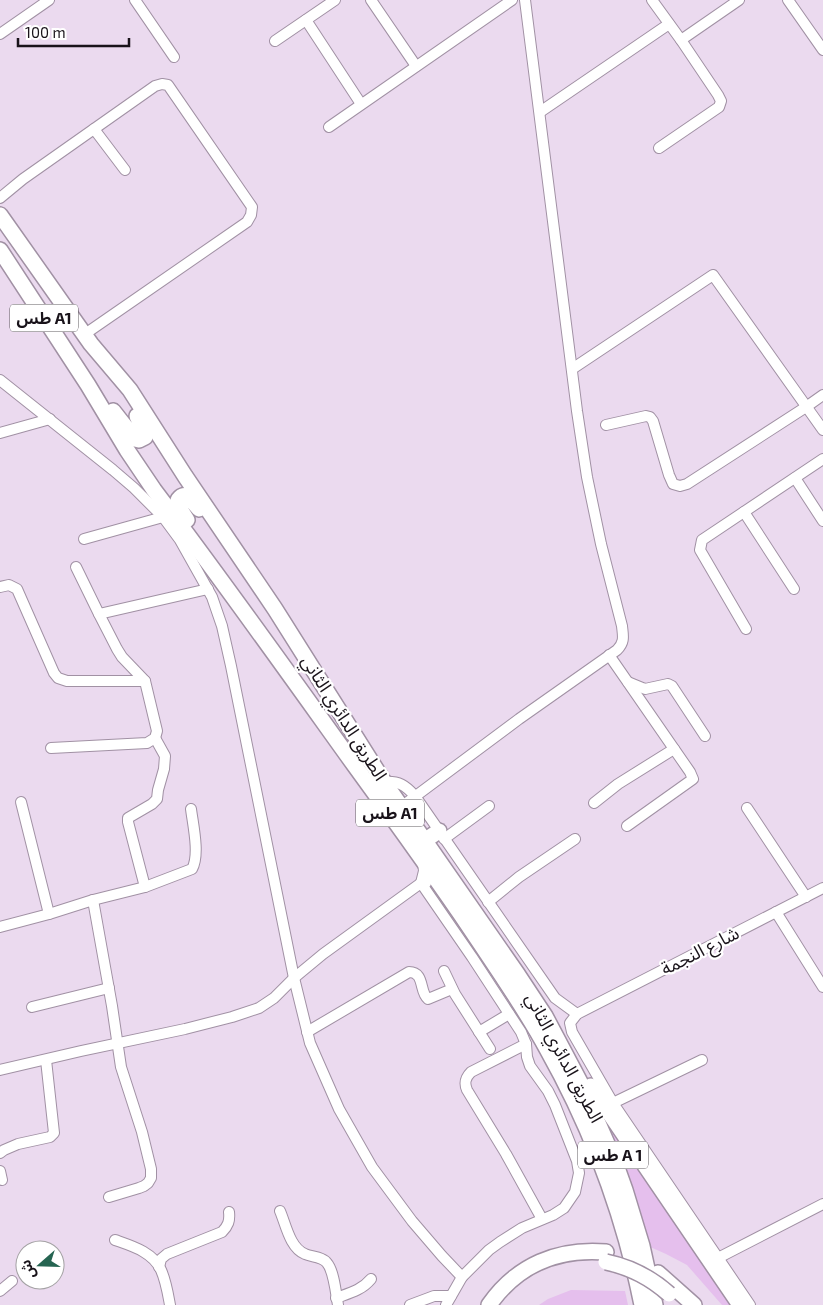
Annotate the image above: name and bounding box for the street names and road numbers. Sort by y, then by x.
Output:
road number: طس A1 [10,304,78,332]
street label: الطريق الدائري الثاني [295,651,392,786]
road number: طس A1 [356,800,424,826]
street label: شارع النجمة [657,921,744,983]
street label: الطريق الدائري الثاني [519,989,608,1128]
road number: طس A 1 [578,1142,648,1168]

